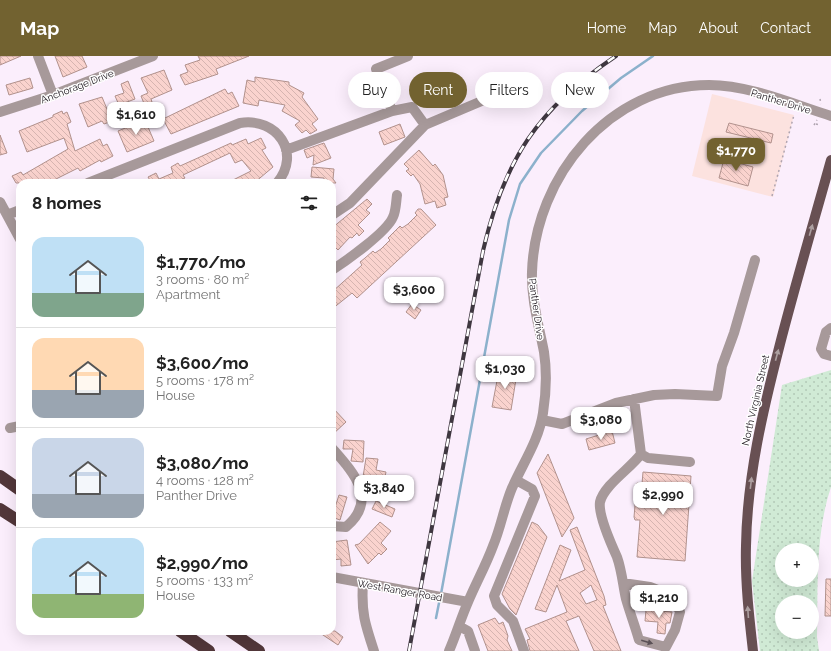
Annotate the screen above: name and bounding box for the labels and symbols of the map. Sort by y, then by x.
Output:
street label: Anchorage Drive [39,67,115,105]
street label: Panther Drive [750,87,812,116]
pin: $1,610 [103,102,169,136]
pin: $1,770 [703,138,769,172]
one-way arrow [808,224,814,236]
pin: $3,600 [381,277,447,311]
street label: Panther Drive [527,278,546,341]
one-way arrow [774,349,780,361]
street label: North Virginia Street [740,353,771,447]
pin: $1,030 [472,356,538,390]
pin: $3,080 [568,407,634,441]
pin: $3,840 [351,475,417,509]
one-way arrow [748,476,754,489]
pin: $2,990 [630,482,696,516]
street label: West Ranger Road [357,578,443,603]
pin: $1,210 [626,585,692,619]
one-way arrow [745,606,752,618]
one-way arrow [641,639,653,645]

